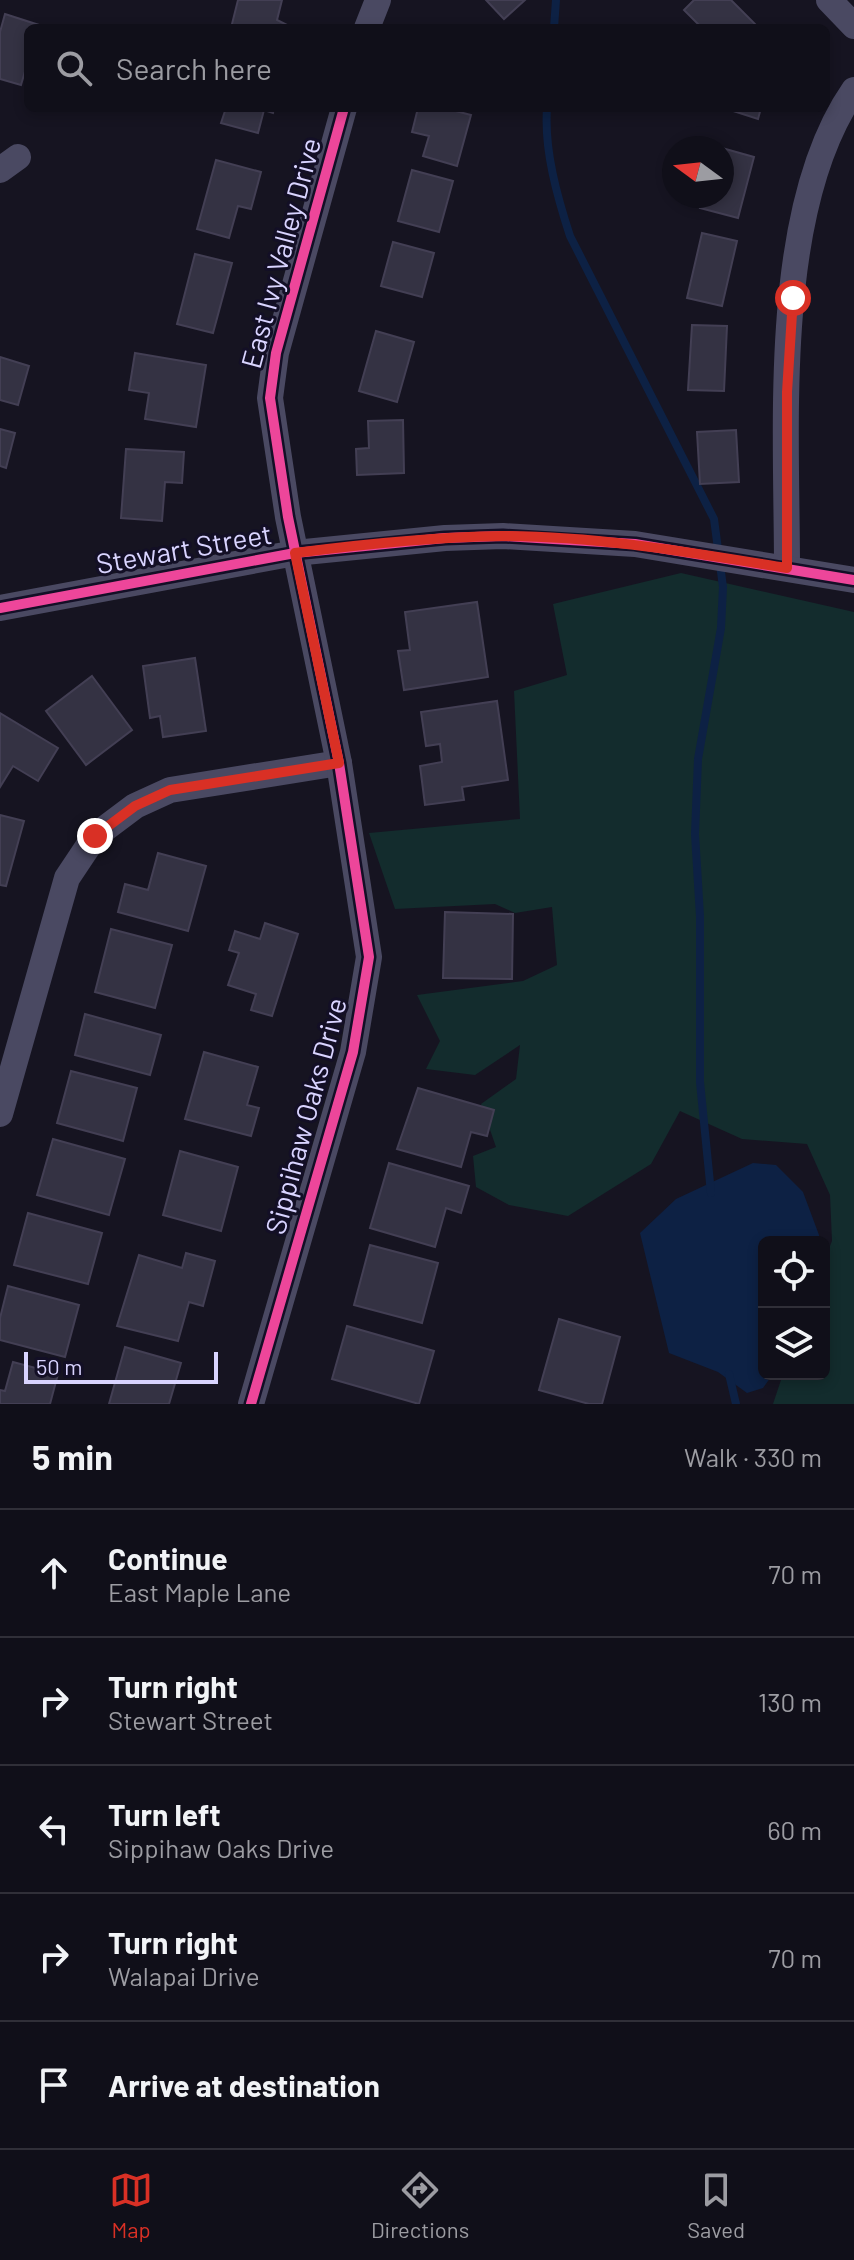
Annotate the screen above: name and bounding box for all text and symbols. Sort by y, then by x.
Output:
search box [24,24,830,112]
icon: search [52,46,96,90]
text: Search here [116,50,272,86]
street label: East Ivy Valley Drive [233,134,327,372]
north arrow [662,136,734,208]
route start [775,280,811,316]
street label: Stewart Street [93,516,274,580]
route end [77,818,113,854]
street label: Sippihaw Oaks Drive [257,994,353,1238]
map controls [758,1236,830,1380]
button: locate [758,1236,830,1308]
button: layers [758,1308,830,1380]
scale bar [24,1348,218,1384]
text: 50 m [36,1353,82,1379]
text: 5 min [32,1436,113,1477]
text: Walk · 330 m [684,1441,822,1472]
text: Continue [108,1540,228,1576]
icon: ahead [32,1551,76,1595]
text: 70 m [768,1558,822,1589]
text: East Maple Lane [108,1576,291,1607]
text: Turn right [108,1668,238,1704]
icon: right [32,1679,76,1723]
text: 130 m [758,1686,822,1717]
text: Stewart Street [108,1704,273,1735]
text: Turn left [108,1796,221,1832]
icon: left [32,1807,76,1851]
text: 60 m [767,1814,822,1845]
text: Sippihaw Oaks Drive [108,1832,334,1863]
text: Turn right [108,1924,238,1960]
icon: right [32,1935,76,1979]
text: 70 m [768,1942,822,1973]
text: Walapai Drive [108,1960,260,1991]
icon: arrive [32,2063,76,2107]
text: Arrive at destination [108,2067,380,2103]
tab: Map [109,2168,153,2242]
tab: Directions [371,2168,469,2242]
tab: Saved [687,2168,745,2242]

